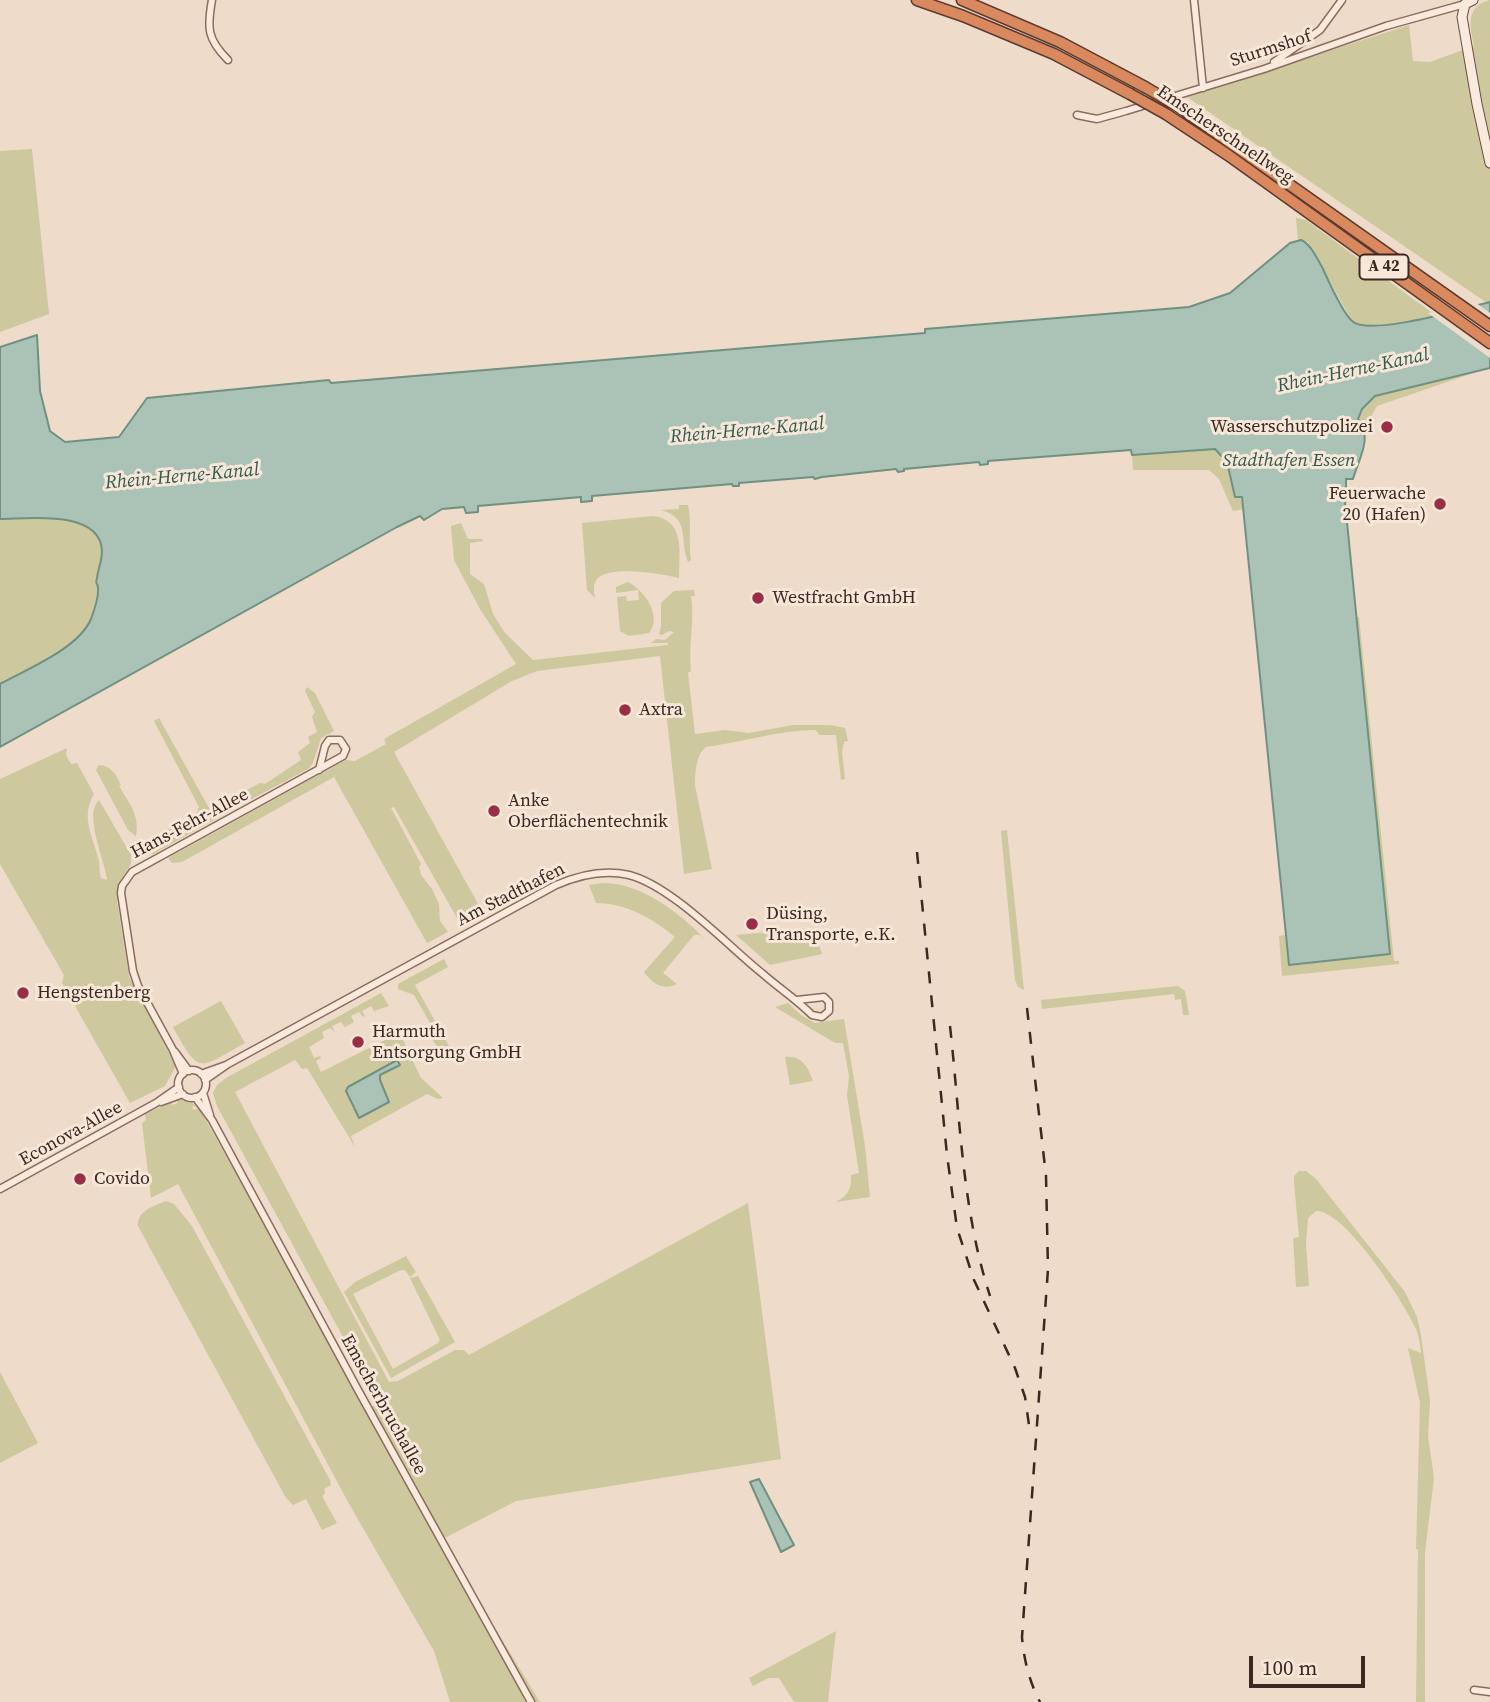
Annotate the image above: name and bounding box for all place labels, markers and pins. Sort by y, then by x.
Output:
place label: Wasserschutzpolizei [1210,416,1373,438]
marker: Wasserschutzpolizei [1379,419,1395,435]
place label: Feuerwache 20 (Hafen) [1329,483,1426,526]
marker: Feuerwache 20 (Hafen) [1432,496,1448,512]
place label: Westfracht GmbH [772,587,916,609]
marker: Westfracht GmbH [750,590,766,606]
place label: Axtra [639,699,683,721]
marker: Axtra [617,702,633,718]
place label: Anke Oberflächentechnik [508,790,668,832]
marker: Anke Oberflächentechnik [486,803,502,819]
place label: Düsing, Transporte, e.K. [766,903,896,946]
marker: Düsing, Transporte, e.K. [744,916,760,932]
place label: Hengstenberg [37,982,150,1004]
marker: Hengstenberg [15,985,31,1001]
place label: Harmuth Entsorgung GmbH [372,1021,522,1064]
marker: Harmuth Entsorgung GmbH [350,1034,366,1050]
place label: Covido [94,1168,150,1190]
marker: Covido [72,1171,88,1187]

